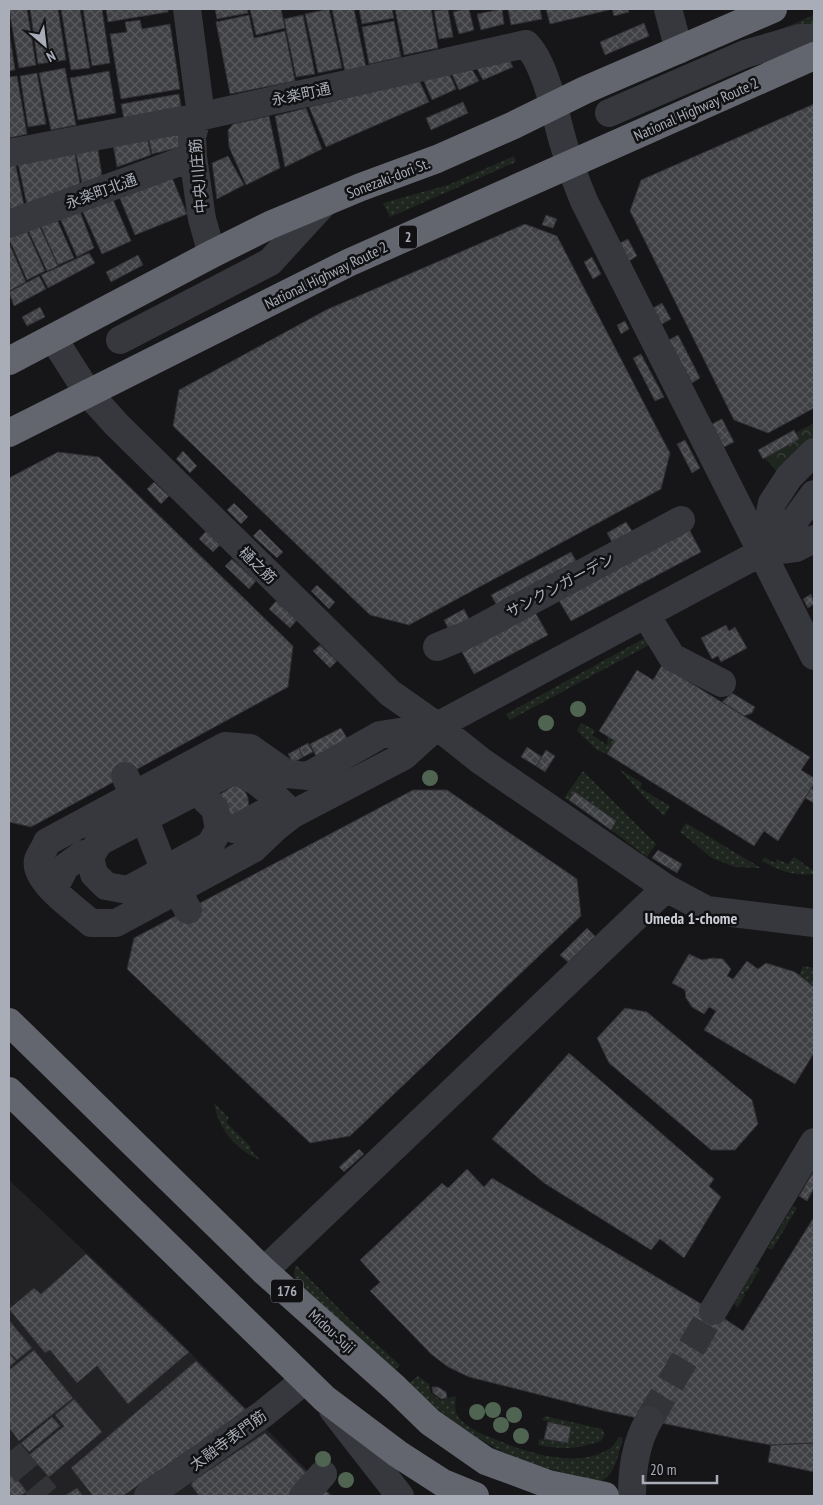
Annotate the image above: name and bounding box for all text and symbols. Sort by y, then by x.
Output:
north arrow [20,20,70,70]
text: N [44,47,59,66]
street label: National Highway Route 2 [631,73,761,145]
street label: 永楽町通 [270,78,332,110]
street label: 中央川庄筋 [185,138,211,214]
street label: Sonezaki-dori St. [344,153,432,202]
street label: 永楽町北通 [63,169,139,213]
road number: 2 [399,226,417,248]
street label: National Highway Route 2 [261,237,391,313]
street label: 樋之筋 [235,543,281,587]
street label: サンクンガーデン [503,548,617,622]
district label: Umeda 1-chome [645,908,737,928]
road number: 176 [271,1280,303,1302]
street label: Midou-Suji [305,1305,359,1357]
street label: 太融寺表門筋 [186,1406,270,1474]
scale bar [643,1452,717,1484]
text: 20 m [650,1460,676,1479]

